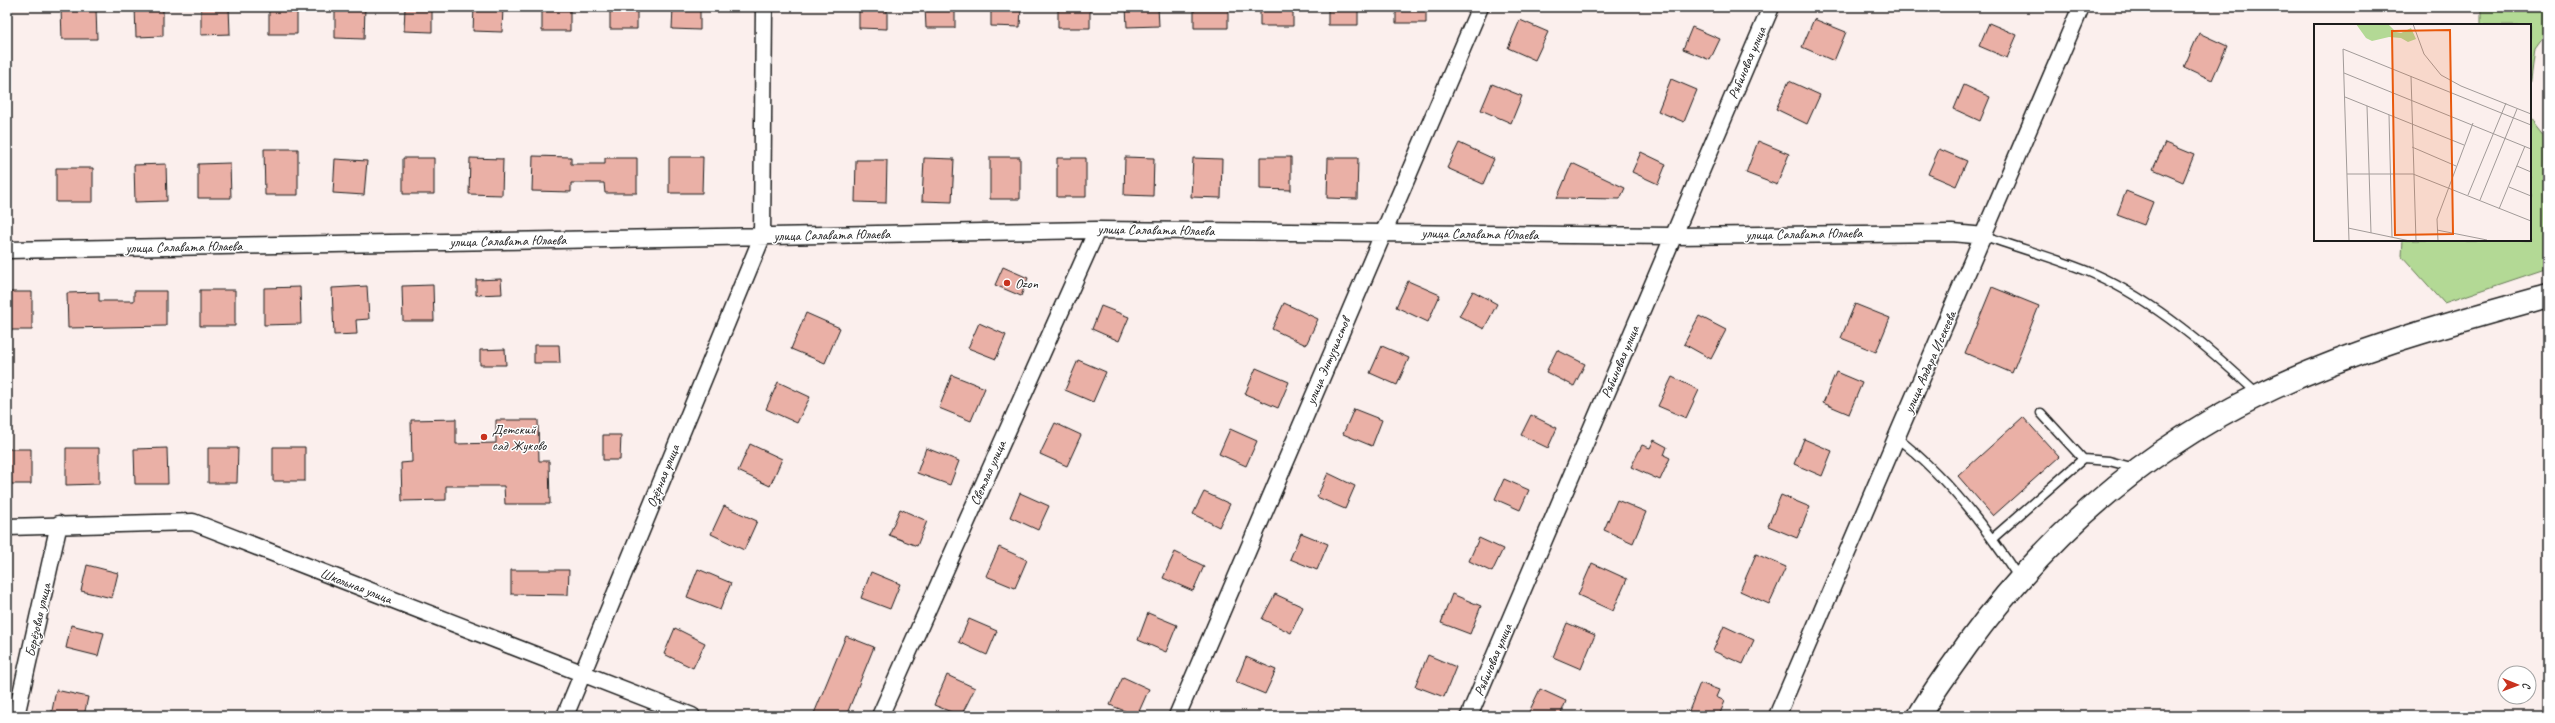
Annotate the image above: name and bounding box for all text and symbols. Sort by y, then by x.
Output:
street label: Рябиновая улица [1724,23,1770,102]
inset map [2314,24,2531,241]
street label: улица Салавата Юлаева [1096,220,1215,240]
street label: улица Салавата Юлаева [1420,224,1539,244]
street label: улица Салавата Юлаева [1744,224,1863,244]
street label: улица Салавата Юлаева [772,225,891,245]
street label: улица Салавата Юлаева [448,231,567,251]
street label: улица Салавата Юлаева [124,237,243,257]
place label: Ozon [1015,275,1039,292]
marker: Ozon [1002,278,1012,288]
street label: улица Алдара Исекеева [1899,307,1961,417]
street label: улица Энтузиастов [1302,312,1355,408]
street label: Рябиновая улица [1597,322,1643,401]
place label: Детский сад Жуково [492,421,547,454]
marker: Детский сад Жуково [479,432,489,442]
street label: Светлая улица [966,437,1010,508]
street label: Озёрная улица [643,441,684,510]
street label: Школьная улица [318,565,395,608]
street label: Берёзовая улица [21,580,55,658]
street label: Рябиновая улица [1470,620,1516,699]
north arrow [2497,665,2537,705]
text: С [2520,682,2534,690]

